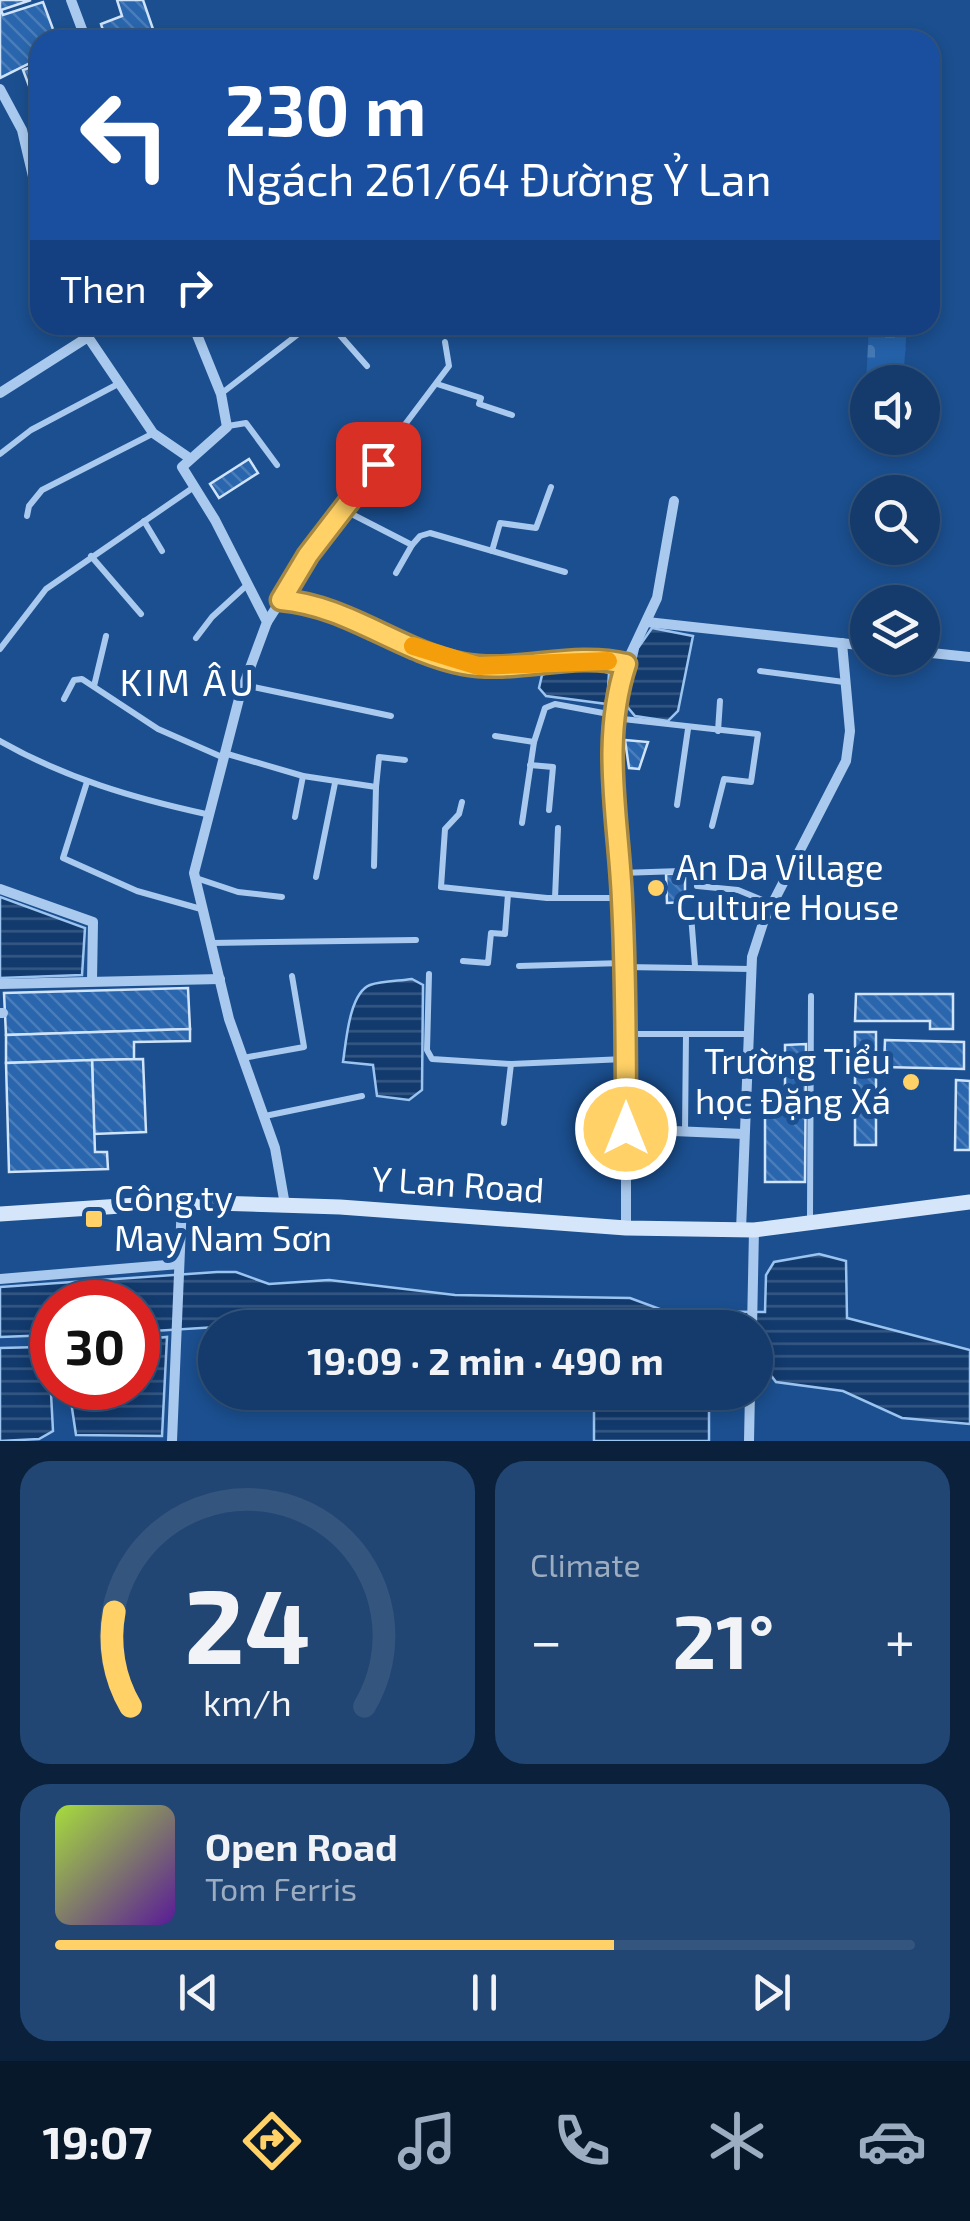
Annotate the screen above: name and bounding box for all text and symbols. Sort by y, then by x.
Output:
text: 230 m [225,66,426,150]
icon: left [60,70,190,200]
text: Ngách 261/64 Đường Ỷ Lan [225,151,772,205]
icon: right [167,260,222,315]
text: Then [60,265,147,311]
map controls [850,365,940,675]
button: sound [850,365,940,455]
pin [336,422,421,507]
icon: arrive [351,437,406,492]
button: search [850,475,940,565]
button: layers [850,585,940,675]
district label: KIM ÂU [119,658,257,704]
place label: An Da Village Culture House [676,845,899,927]
marker: An Da Village Culture House [645,877,667,899]
place label: Trường Tiểu học Đặng Xá [695,1039,891,1121]
marker: Trường Tiểu học Đặng Xá [900,1071,922,1093]
position arrow [574,1077,678,1181]
street label: Y Lan Road [371,1156,546,1210]
place label: Công ty May Nam Sơn [114,1176,332,1258]
marker: Công ty May Nam Sơn [83,1208,105,1230]
speed limit sign: 30 [30,1280,160,1410]
text: 19:09 · 2 min · 490 m [307,1337,664,1383]
text: Climate [530,1545,641,1583]
text: 24 [184,1560,311,1685]
text: 21° [673,1594,774,1684]
text: − [530,1606,562,1672]
text: + [885,1606,915,1672]
text: km/h [203,1680,292,1723]
text: Open Road [205,1823,398,1869]
text: Tom Ferris [205,1869,357,1907]
icon: previous [171,1965,226,2020]
icon: pause [457,1965,512,2020]
icon: next [744,1965,799,2020]
icon: directions [237,2106,307,2176]
icon: music [392,2106,462,2176]
icon: phone [547,2106,617,2176]
icon: climate [702,2106,772,2176]
icon: car [857,2106,927,2176]
text: 19:07 [43,2114,152,2168]

